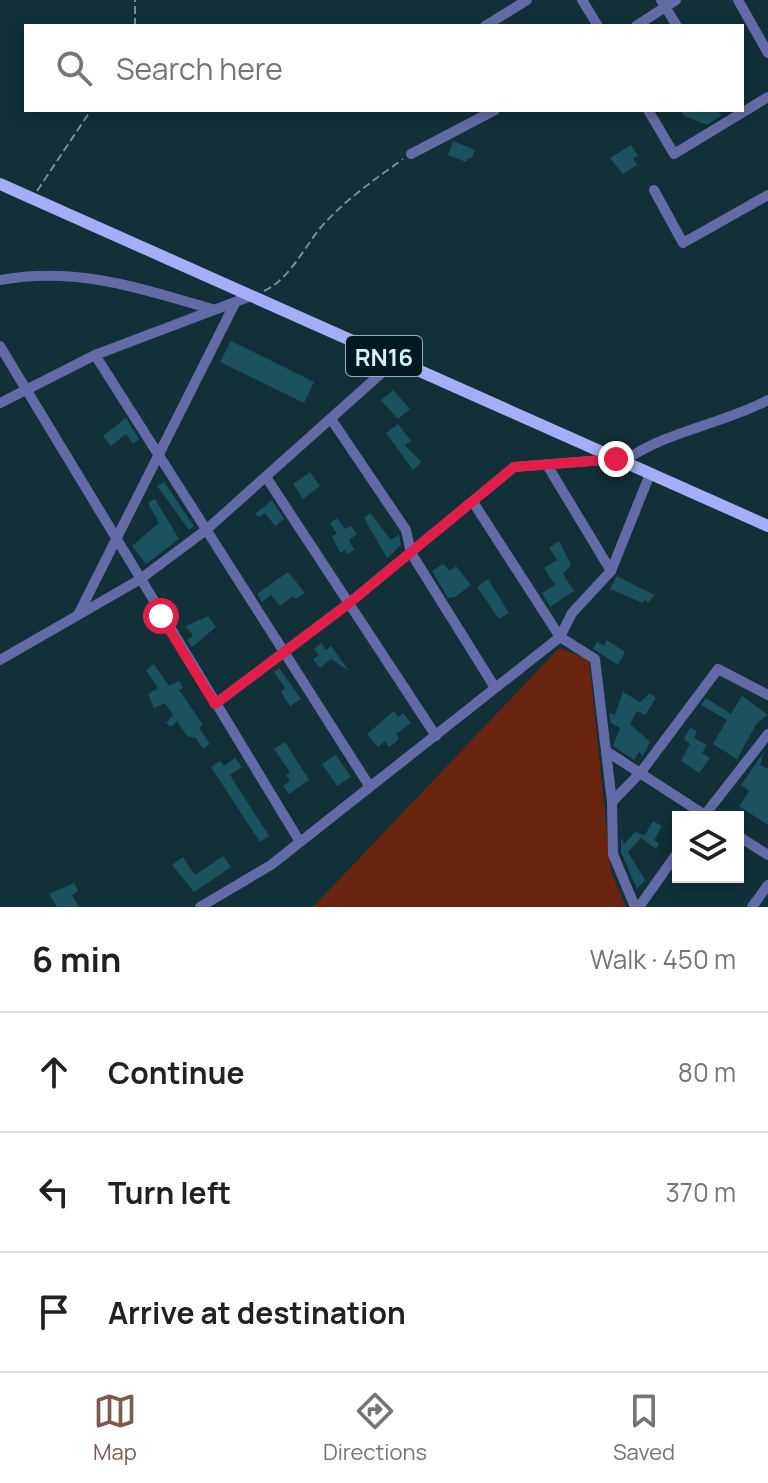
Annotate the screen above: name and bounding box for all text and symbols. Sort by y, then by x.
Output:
search box [24,24,744,112]
icon: search [52,46,96,90]
text: Search here [116,48,283,89]
road number: RN16 [346,336,422,376]
route end [598,441,634,477]
route start [143,598,179,634]
map controls [672,811,744,883]
button: layers [672,811,744,883]
text: 6 min [32,936,121,982]
text: Walk · 450 m [590,941,736,977]
icon: ahead [32,1050,76,1094]
text: Continue [108,1052,244,1093]
text: 80 m [678,1054,736,1090]
icon: left [32,1170,76,1214]
text: Turn left [108,1172,231,1213]
text: 370 m [665,1174,736,1210]
icon: arrive [32,1290,76,1334]
text: Arrive at destination [108,1292,406,1333]
tab: Map [93,1389,137,1467]
tab: Directions [323,1389,427,1467]
tab: Saved [613,1389,675,1467]

